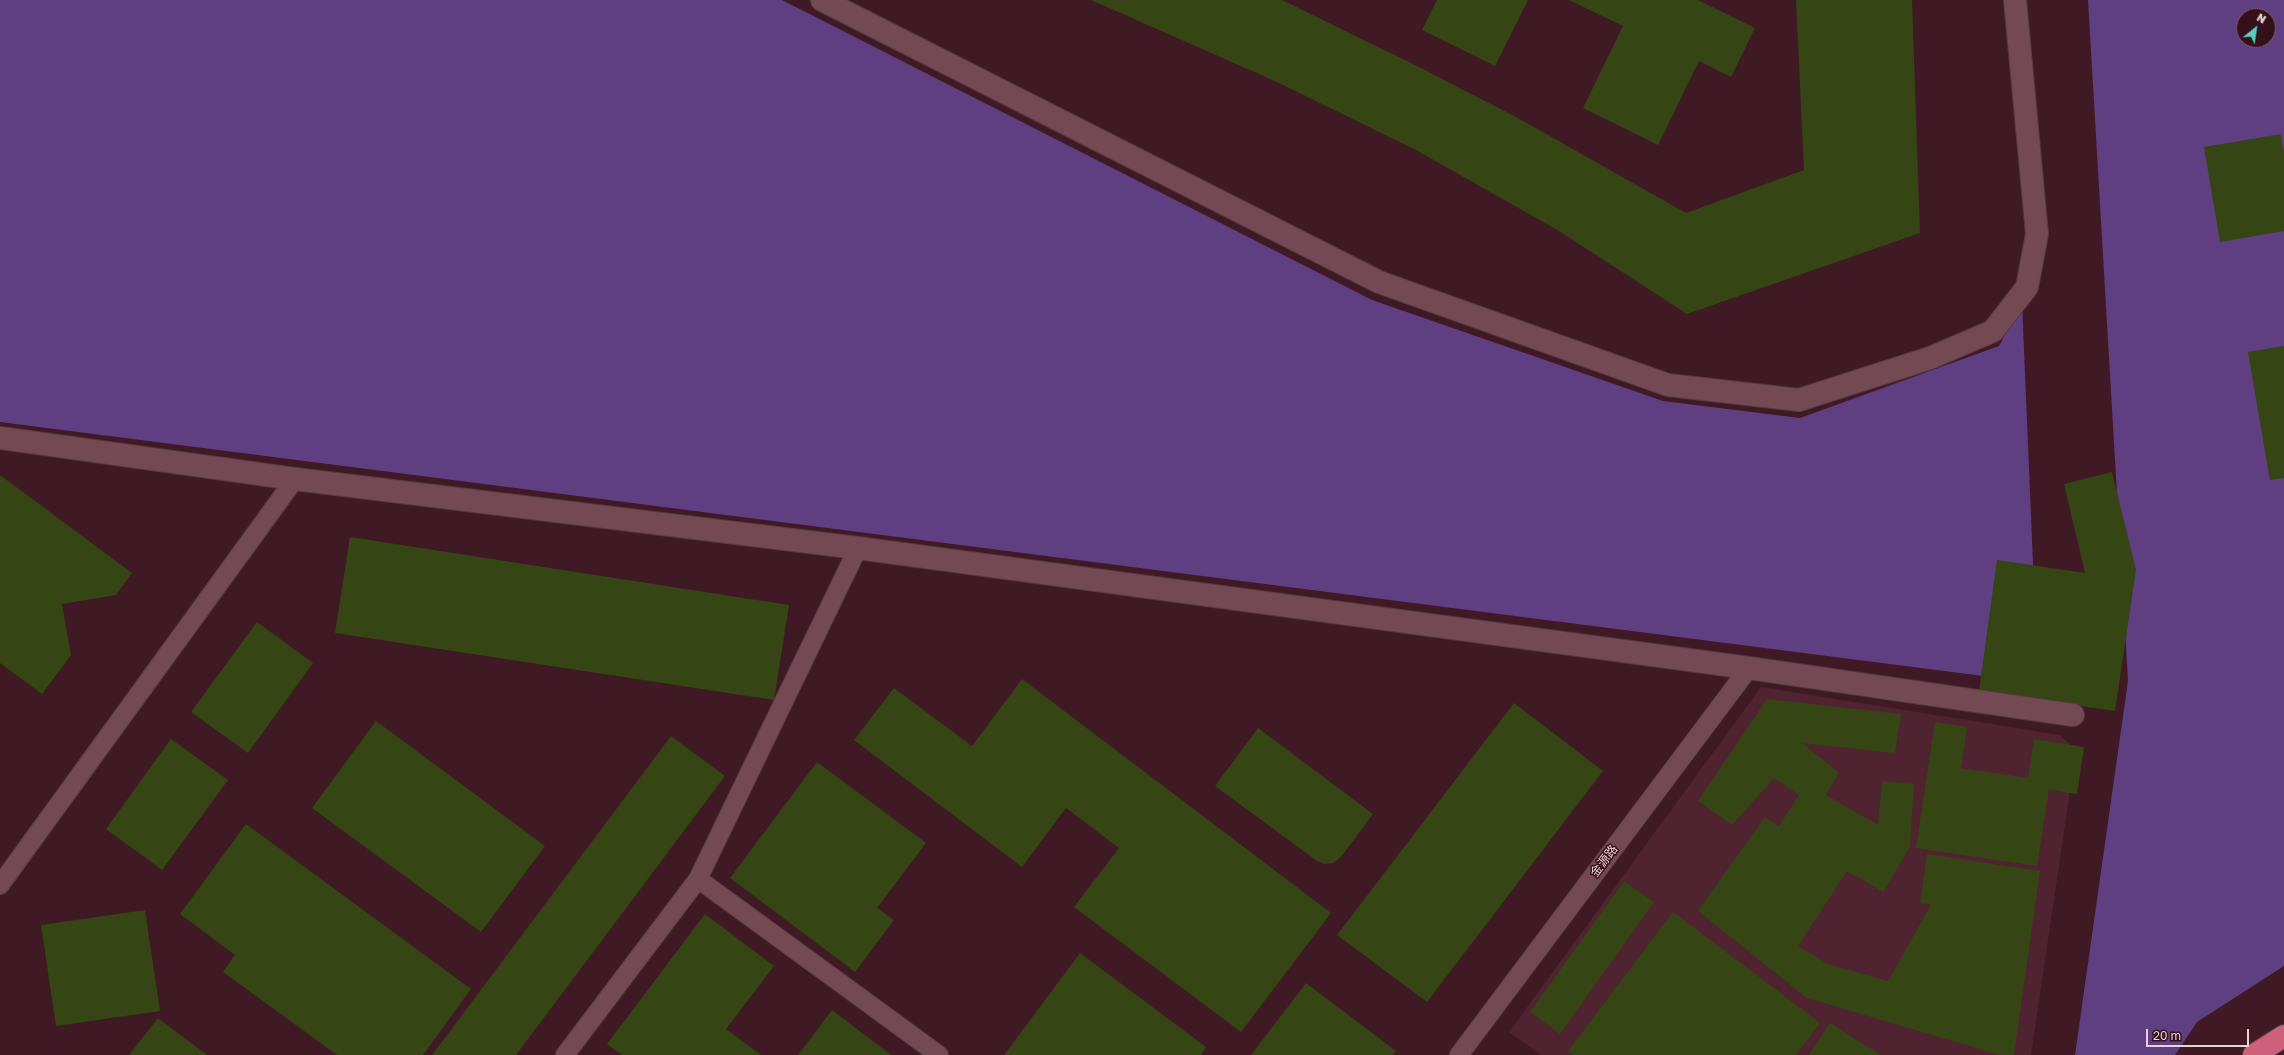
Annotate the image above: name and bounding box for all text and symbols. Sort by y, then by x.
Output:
north arrow [2236,8,2276,48]
text: N [2255,10,2269,26]
street label: 金源路 [1587,842,1621,880]
scale bar [2148,1021,2251,1047]
text: 20 m [2153,1028,2181,1043]

